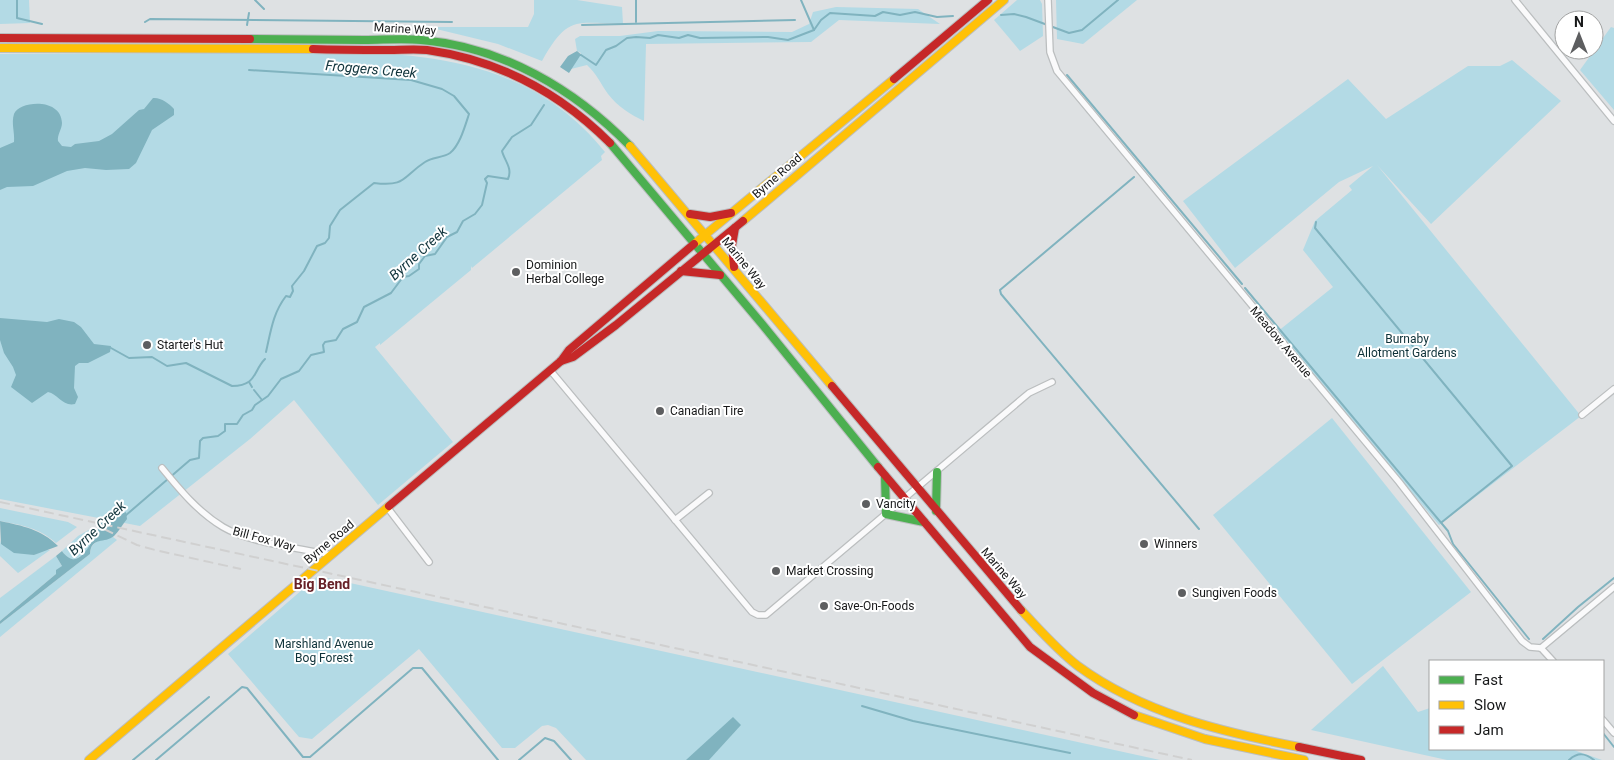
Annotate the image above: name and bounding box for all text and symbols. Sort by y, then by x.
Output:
north arrow [1554,10,1604,60]
text: N [1574,14,1584,30]
street label: Marine Way [373,20,437,38]
water label: Froggers Creek [325,57,418,81]
street label: Byrne Road [749,151,805,201]
water label: Byrne Creek [386,222,451,283]
street label: Marine Way [719,234,769,292]
place label: Dominion Herbal College [526,258,604,286]
marker: Dominion Herbal College [510,266,522,278]
street label: Meadow Avenue [1247,304,1315,380]
park label: Burnaby Allotment Gardens [1357,332,1457,360]
place label: Starter's Hut [157,338,223,352]
marker: Starter's Hut [141,339,153,351]
place label: Canadian Tire [670,404,743,418]
marker: Canadian Tire [654,405,666,417]
water label: Byrne Creek [65,497,130,558]
place label: Vancity [876,497,916,511]
marker: Vancity [860,498,872,510]
street label: Byrne Road [301,517,357,567]
street label: Bill Fox Way [231,524,297,554]
place label: Winners [1154,537,1197,551]
marker: Winners [1138,538,1150,550]
street label: Marine Way [978,545,1030,601]
place label: Market Crossing [786,564,874,578]
marker: Market Crossing [770,565,782,577]
district label: Big Bend [294,576,350,592]
place label: Sungiven Foods [1192,586,1277,600]
marker: Sungiven Foods [1176,587,1188,599]
place label: Save-On-Foods [834,599,914,613]
marker: Save-On-Foods [818,600,830,612]
park label: Marshland Avenue Bog Forest [275,637,373,665]
legend [1429,660,1604,750]
text: Fast [1474,671,1503,689]
text: Slow [1474,696,1506,714]
text: Jam [1474,721,1504,739]

